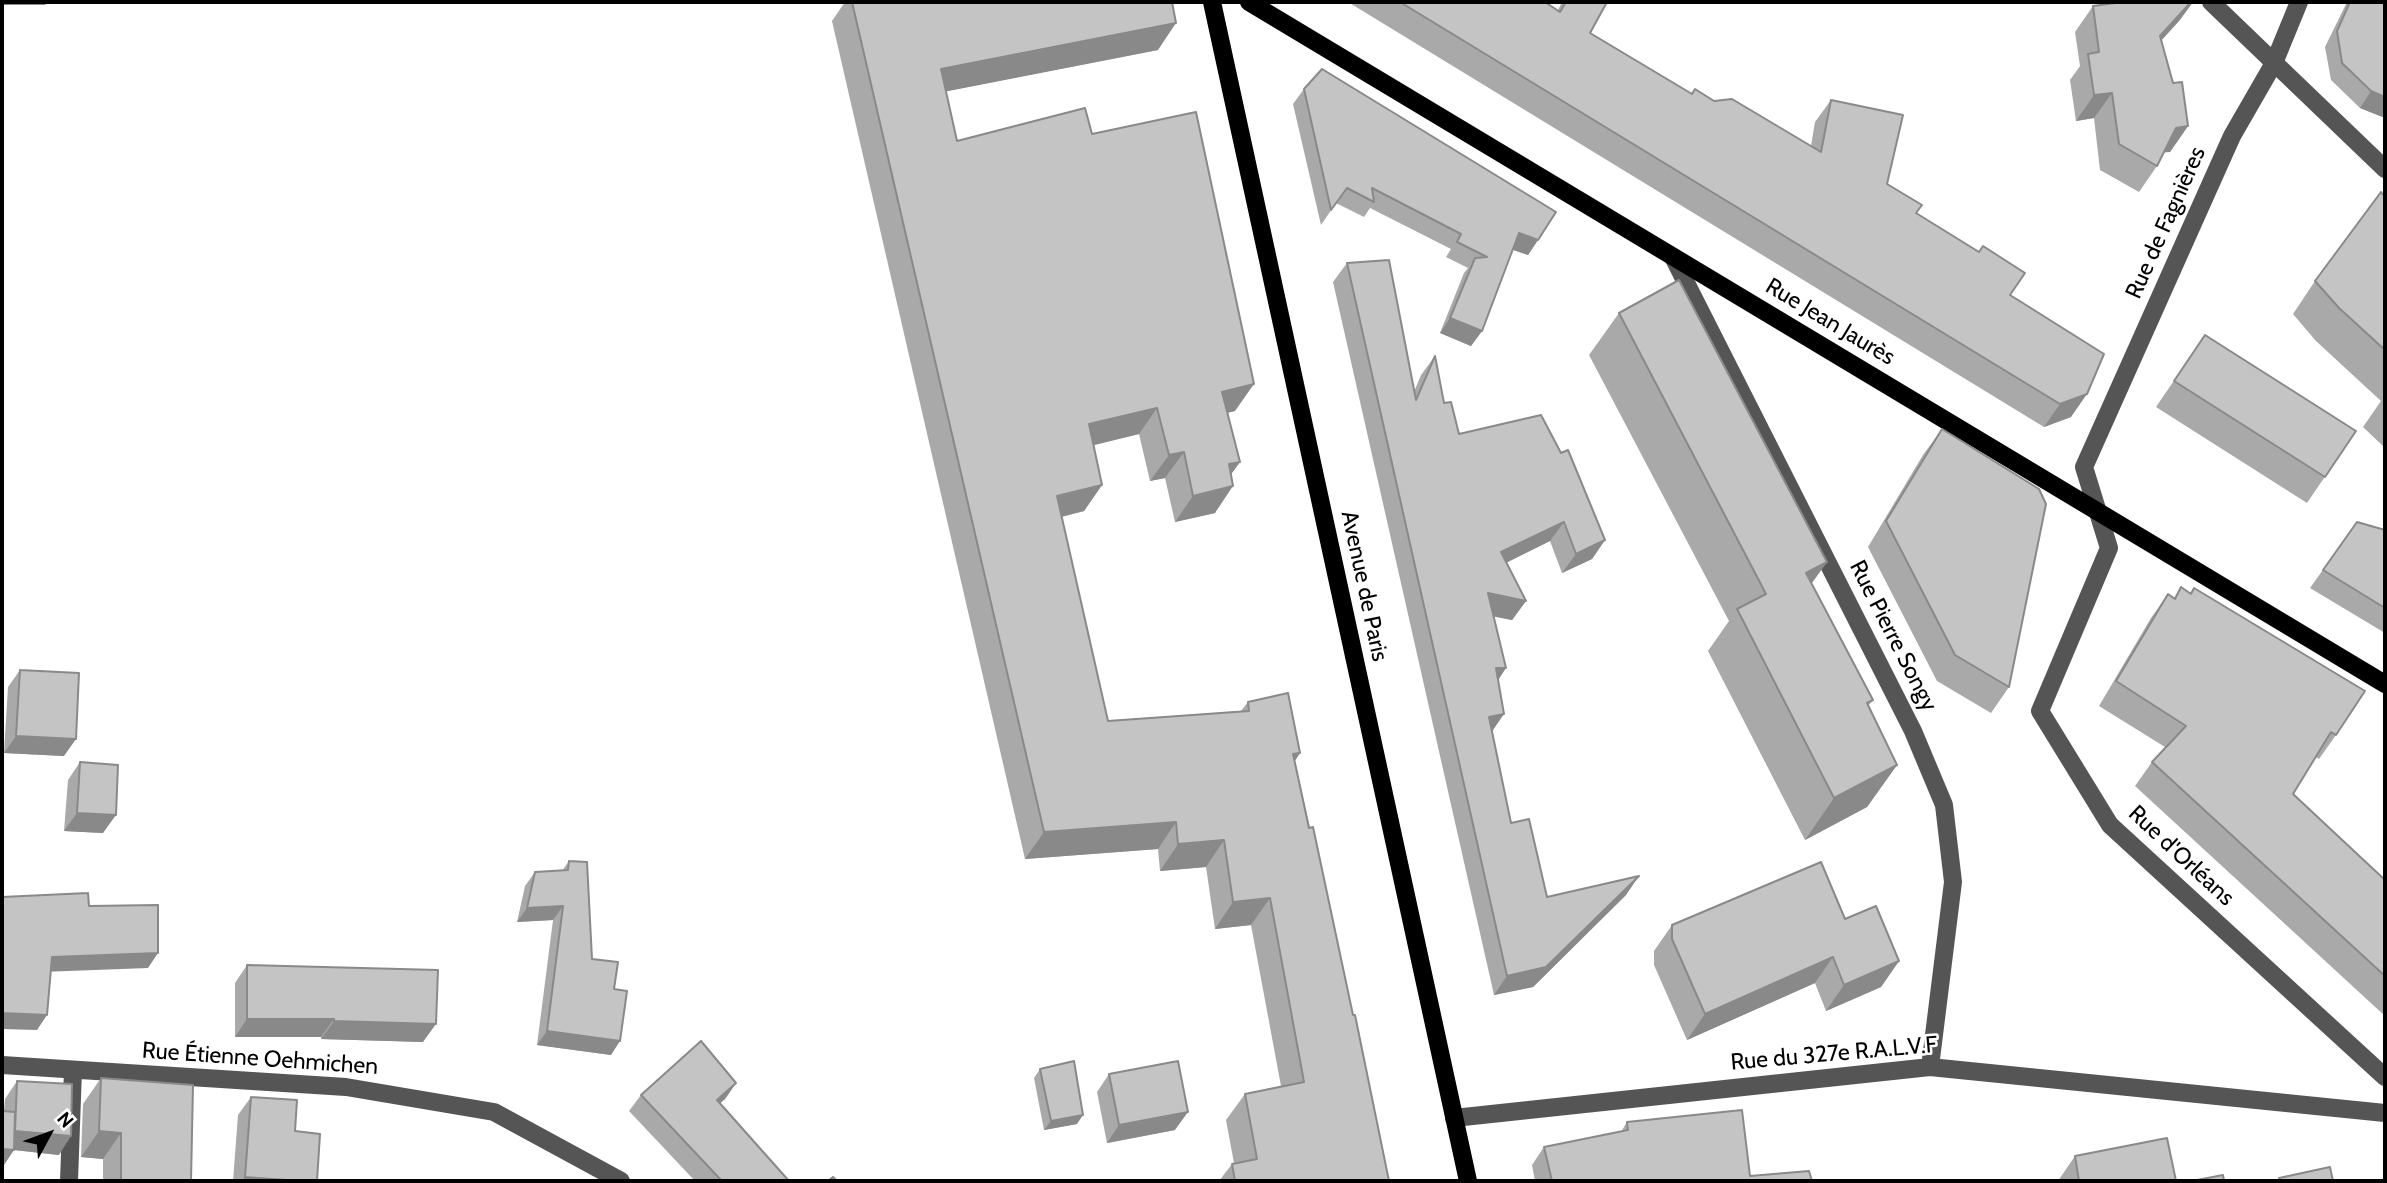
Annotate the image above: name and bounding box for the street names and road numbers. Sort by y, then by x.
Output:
street label: Rue de Fagnières [2120,143,2212,303]
street label: Rue Jean Jaurès [1760,273,1900,371]
street label: Avenue de Paris [1335,508,1393,664]
street label: Rue Pierre Songy [1843,556,1943,716]
street label: Rue d'Orléans [2122,800,2240,912]
street label: Rue du 327e R.A.L.V.F [1729,1031,1939,1077]
street label: Rue Étienne Oehmichen [141,1037,379,1081]

